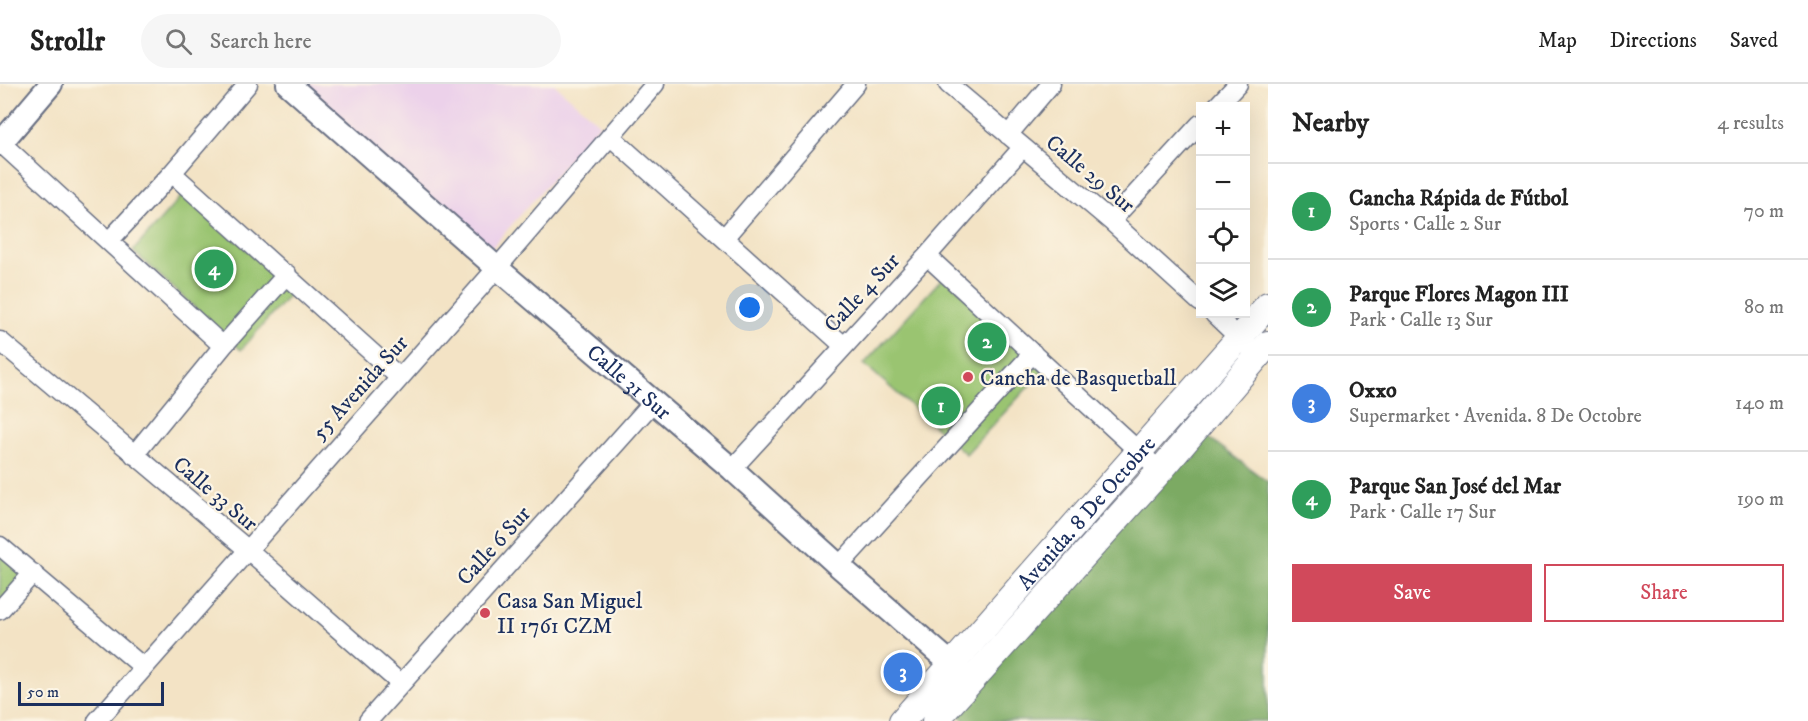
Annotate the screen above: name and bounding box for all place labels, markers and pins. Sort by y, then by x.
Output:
pin: 4 [194,246,234,291]
pin: 2 [968,320,1006,364]
place label: Cancha de Basquetball [980,365,1177,392]
marker: Cancha de Basquetball [961,370,975,384]
pin: 1 [922,384,960,428]
place label: Casa San Miguel II 1761 CZM [497,588,643,640]
marker: Casa San Miguel II 1761 CZM [478,606,492,620]
pin: 3 [884,650,922,694]

